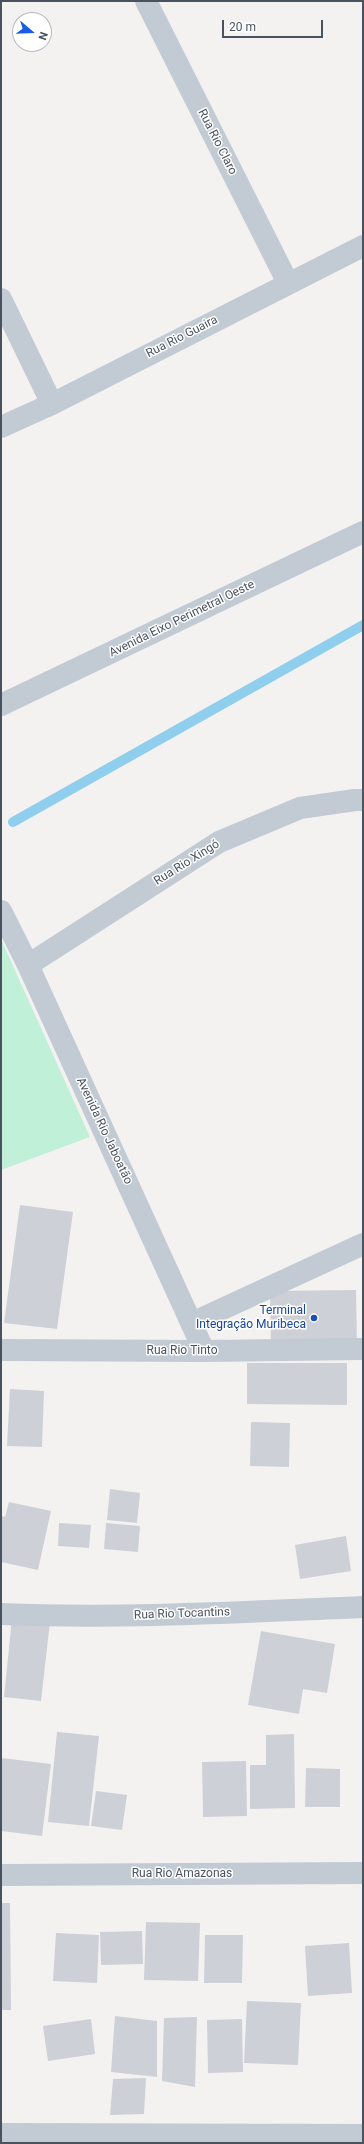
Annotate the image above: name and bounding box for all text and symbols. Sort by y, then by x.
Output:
north arrow [12,12,52,52]
scale bar [224,12,325,38]
text: 20 m [229,20,256,34]
text: N [35,30,50,42]
street label: Rua Rio Claro [194,107,240,177]
street label: Rua Rio Guaira [144,313,220,361]
street label: Avenida Eixo Perimetral Oeste [107,577,257,661]
street label: Rua Rio Xingó [152,837,222,889]
street label: Avenida Rio Jaboatão [73,1075,135,1187]
place label: Terminal Integração Muribeca [196,1304,306,1332]
marker: Terminal Integração Muribeca [309,1313,319,1323]
street label: Rua Rio Tinto [146,1344,218,1358]
street label: Rua Rio Tocantins [134,1605,230,1623]
street label: Rua Rio Amazonas [132,1867,232,1881]

